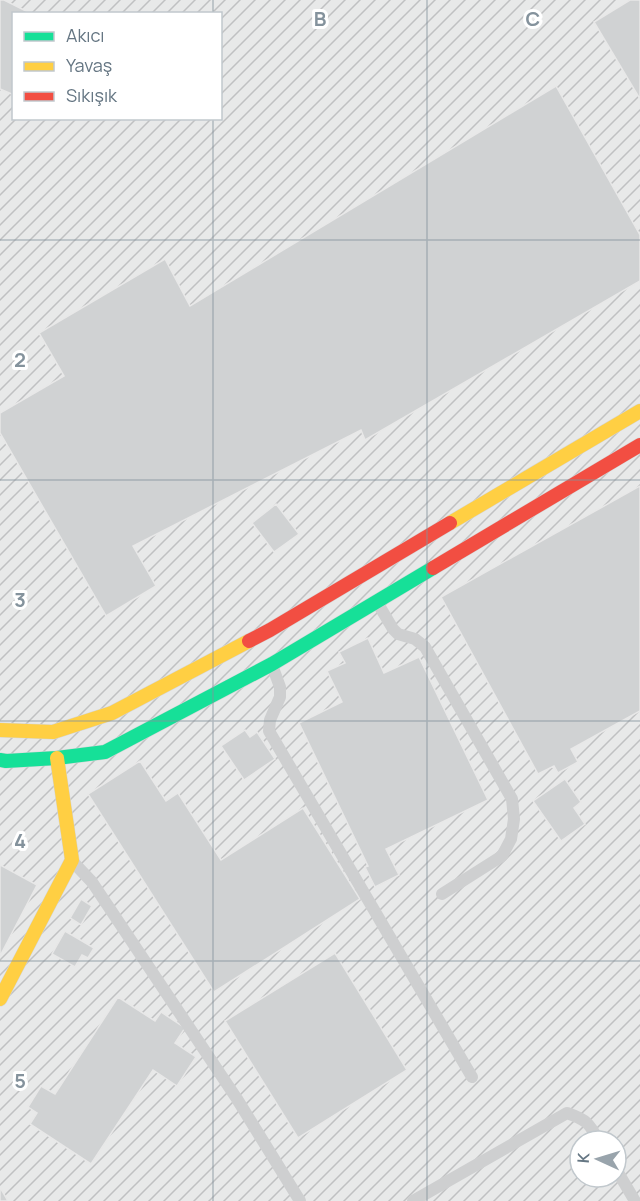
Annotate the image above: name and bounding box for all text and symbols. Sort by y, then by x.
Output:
text: B [314,5,327,32]
text: C [526,5,540,32]
legend [12,12,222,120]
text: Akıcı [66,23,104,47]
text: Yavaş [66,53,112,77]
text: Sıkışık [66,83,118,107]
text: 2 [14,346,26,373]
text: 3 [14,586,26,613]
text: 4 [14,827,26,854]
text: 5 [14,1067,26,1094]
north arrow [568,1129,628,1189]
text: K [572,1151,594,1164]

